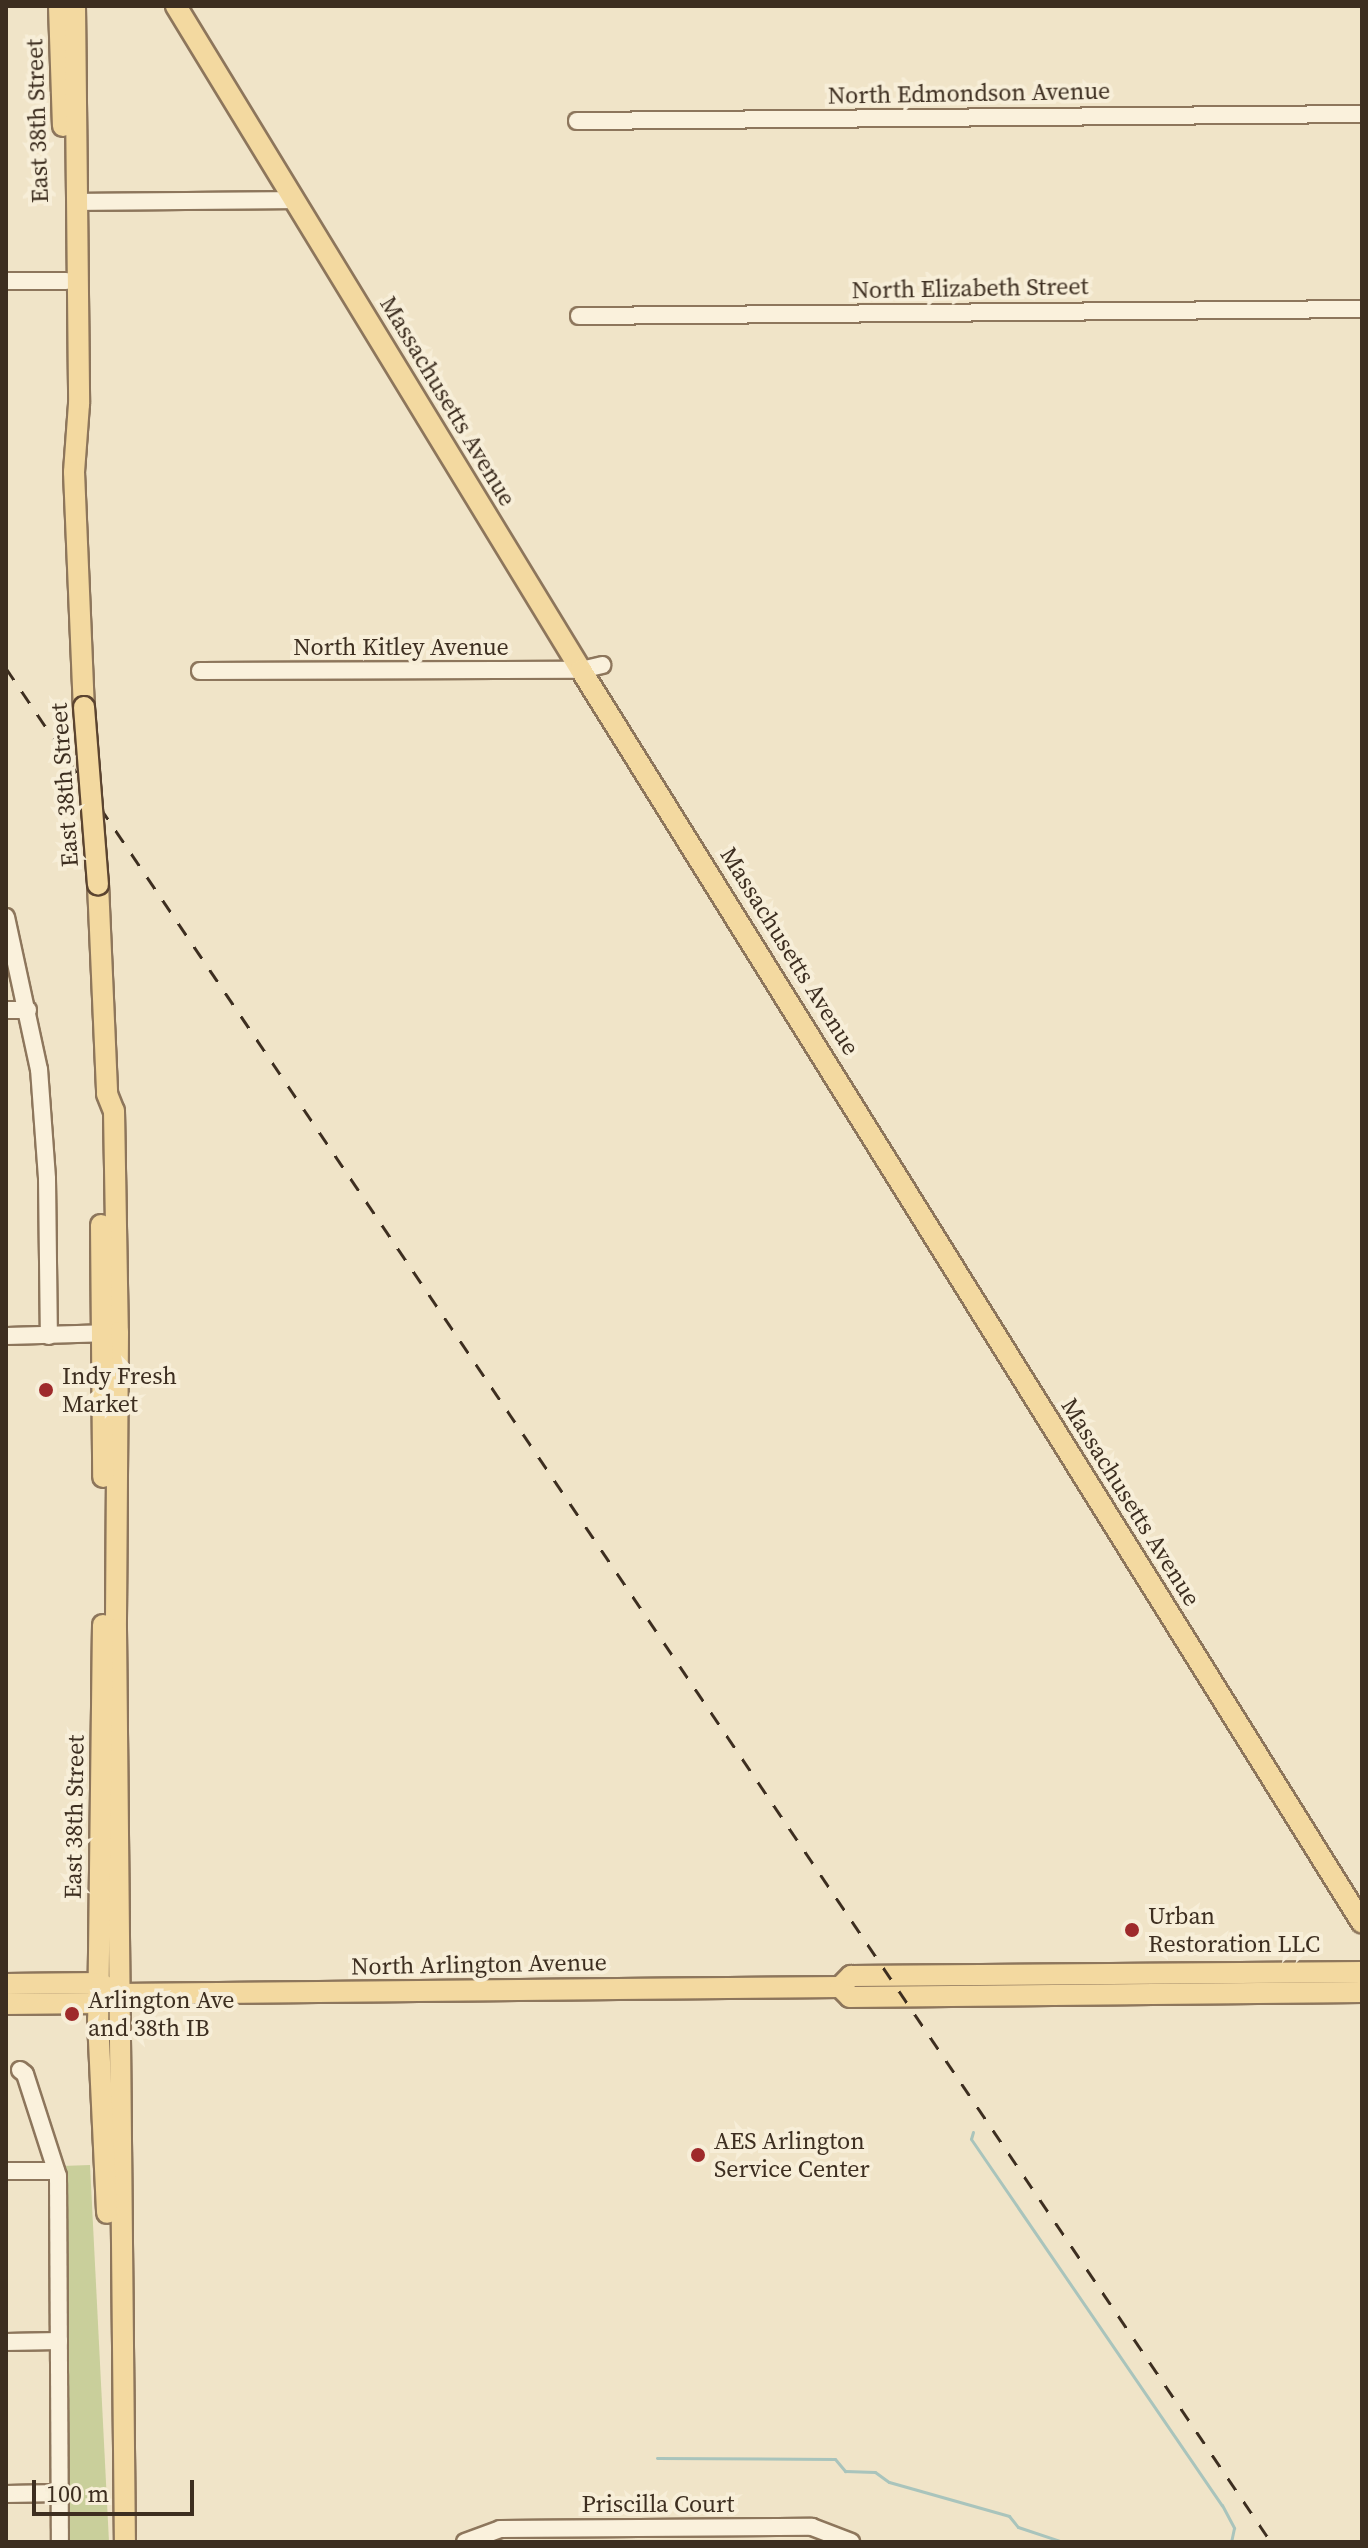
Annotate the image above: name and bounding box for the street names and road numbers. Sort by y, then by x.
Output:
street label: East 38th Street [20,38,54,204]
street label: North Edmondson Avenue [828,76,1110,110]
street label: North Elizabeth Street [851,272,1089,304]
street label: Massachusetts Avenue [374,291,522,511]
street label: North Kitley Avenue [293,633,509,661]
street label: East 38th Street [44,702,84,868]
street label: Massachusetts Avenue [714,842,866,1060]
street label: Massachusetts Avenue [1055,1393,1207,1611]
street label: East 38th Street [58,1735,90,1899]
street label: North Arlington Avenue [351,1947,607,1981]
street label: Priscilla Court [582,2490,734,2518]

